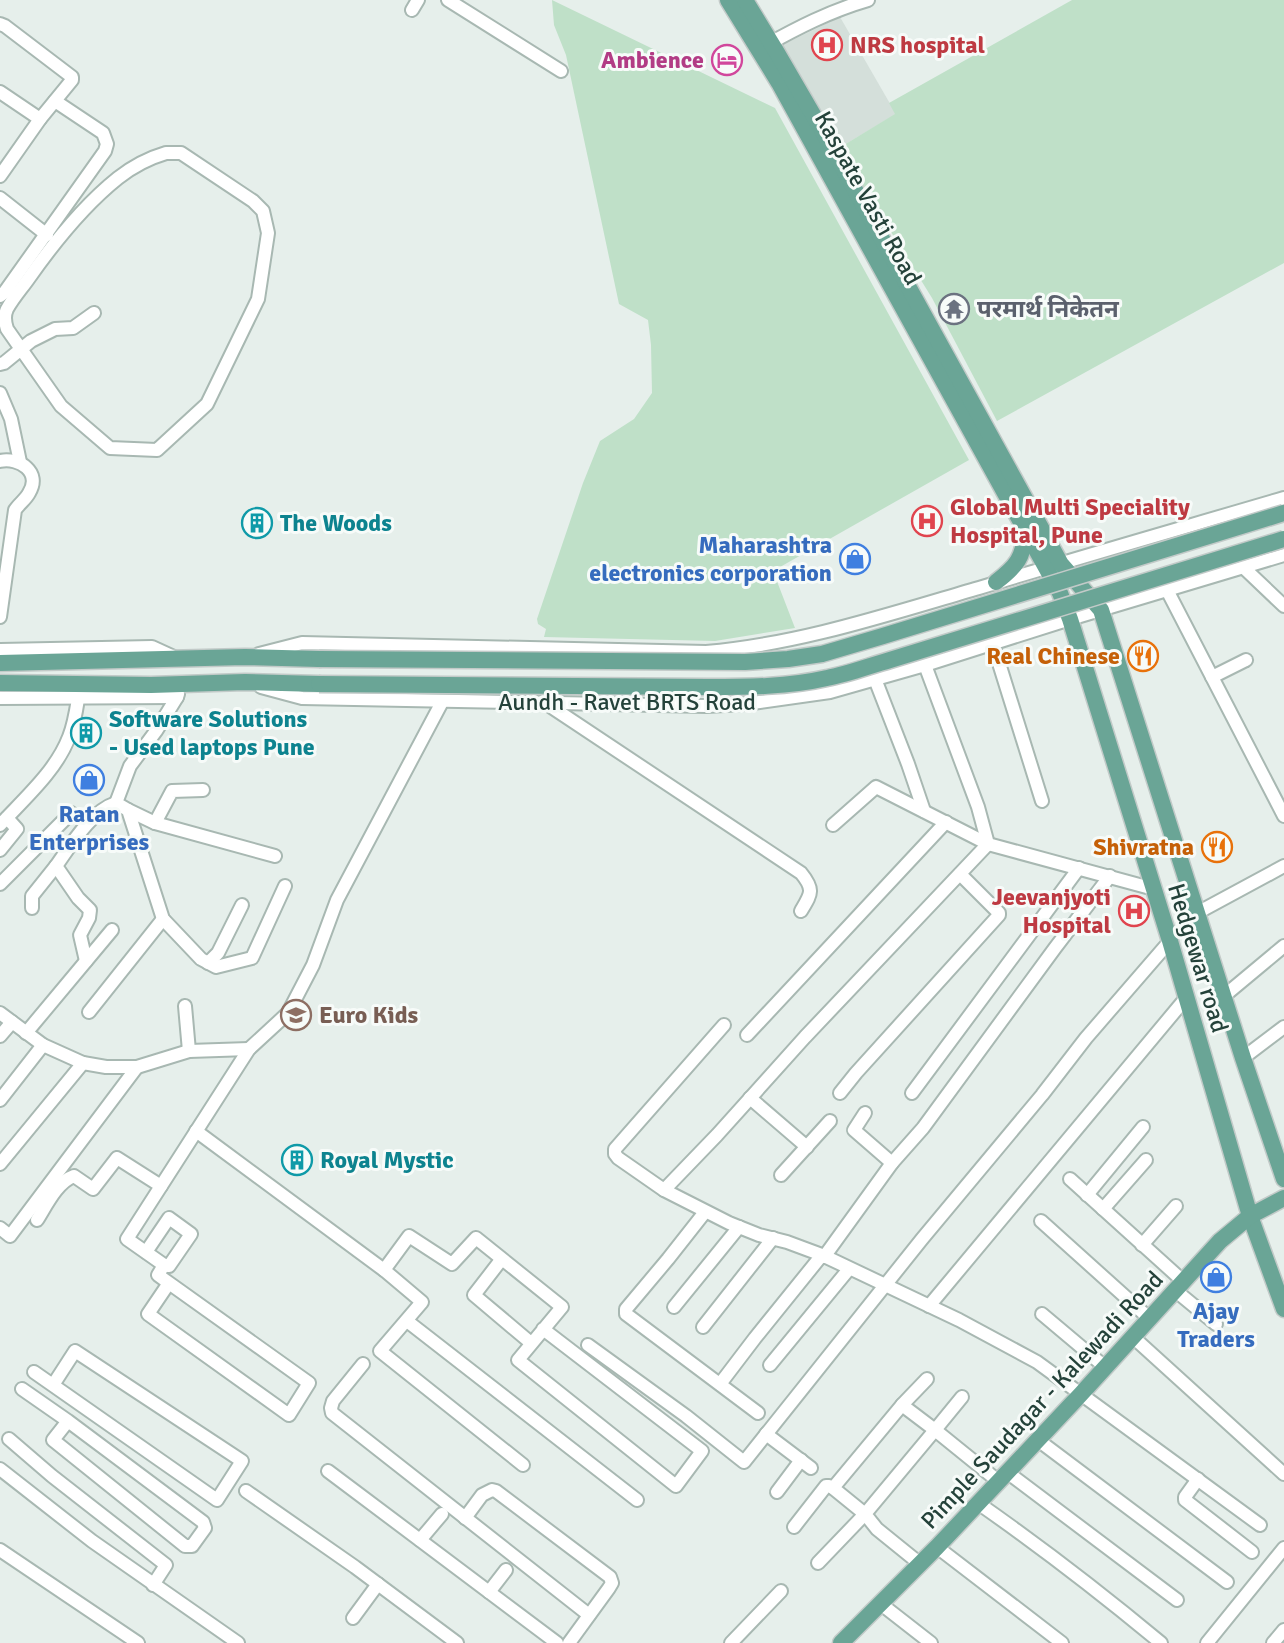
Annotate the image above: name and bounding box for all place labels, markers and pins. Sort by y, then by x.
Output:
hospital icon: NRS hospital [810,28,844,62]
place label: NRS hospital [850,30,986,60]
hotel icon: Ambience [710,43,744,77]
place label: Ambience [601,45,704,75]
temple icon: परमार्थ निकेतन [937,292,971,326]
place label: परमार्थ निकेतन [977,294,1120,324]
place label: Global Multi Speciality Hospital, Pune [950,492,1190,550]
hospital icon: Global Multi Speciality Hospital, Pune [910,504,944,538]
building icon: The Woods [240,506,274,540]
place label: The Woods [280,508,392,538]
place label: Maharashtra electronics corporation [589,530,832,588]
shop icon: Maharashtra electronics corporation [838,542,872,576]
restaurant icon: Real Chinese [1126,639,1160,673]
place label: Real Chinese [986,641,1120,671]
place label: Software Solutions - Used laptops Pune [109,704,315,762]
building icon: Software Solutions - Used laptops Pune [69,716,103,750]
shop icon: Ratan Enterprises [72,763,106,797]
place label: Ratan Enterprises [29,799,150,857]
restaurant icon: Shivratna [1200,830,1234,864]
place label: Shivratna [1093,832,1194,862]
place label: Jeevanjyoti Hospital [992,882,1111,940]
hospital icon: Jeevanjyoti Hospital [1117,894,1151,928]
school or university icon: Euro Kids [279,998,313,1032]
place label: Euro Kids [319,1000,419,1030]
building icon: Royal Mystic [280,1143,314,1177]
place label: Royal Mystic [320,1145,454,1175]
shop icon: Ajay Traders [1199,1260,1233,1294]
place label: Ajay Traders [1177,1296,1255,1354]

